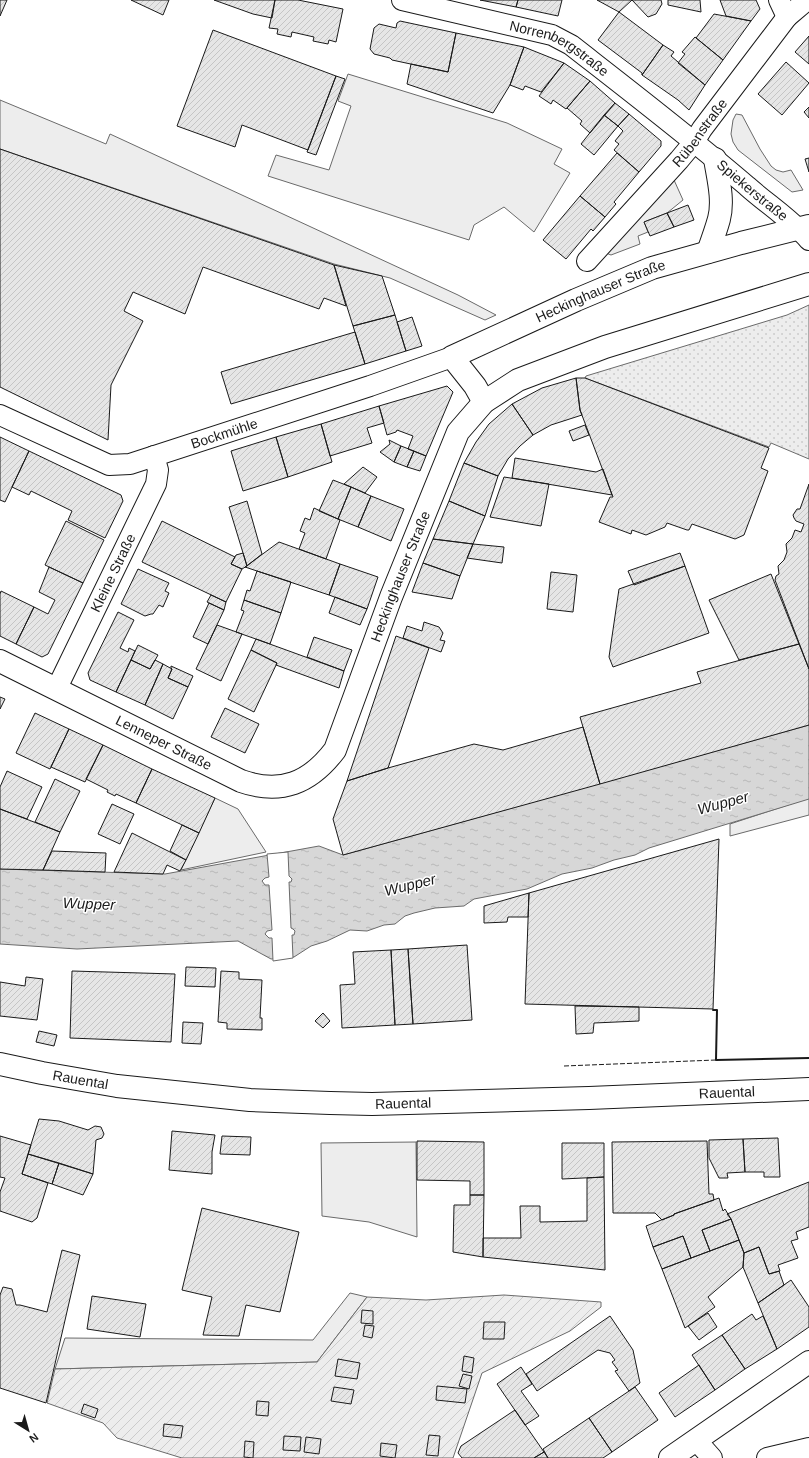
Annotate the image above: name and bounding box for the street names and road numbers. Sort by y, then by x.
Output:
street label: Norrenbergstraße [508,17,612,80]
street label: Rübenstraße [669,95,730,170]
street label: Spiekerstraße [714,156,791,224]
street label: Heckinghauser Straße [533,257,667,325]
street label: Bockmühle [189,415,260,452]
street label: Heckinghauser Straße [367,508,433,644]
street label: Kleine Straße [87,531,139,615]
street label: Lenneper Straße [113,712,215,773]
street label: Rauental [51,1067,109,1092]
street label: Rauental [699,1083,755,1101]
street label: Rauental [375,1094,431,1112]

